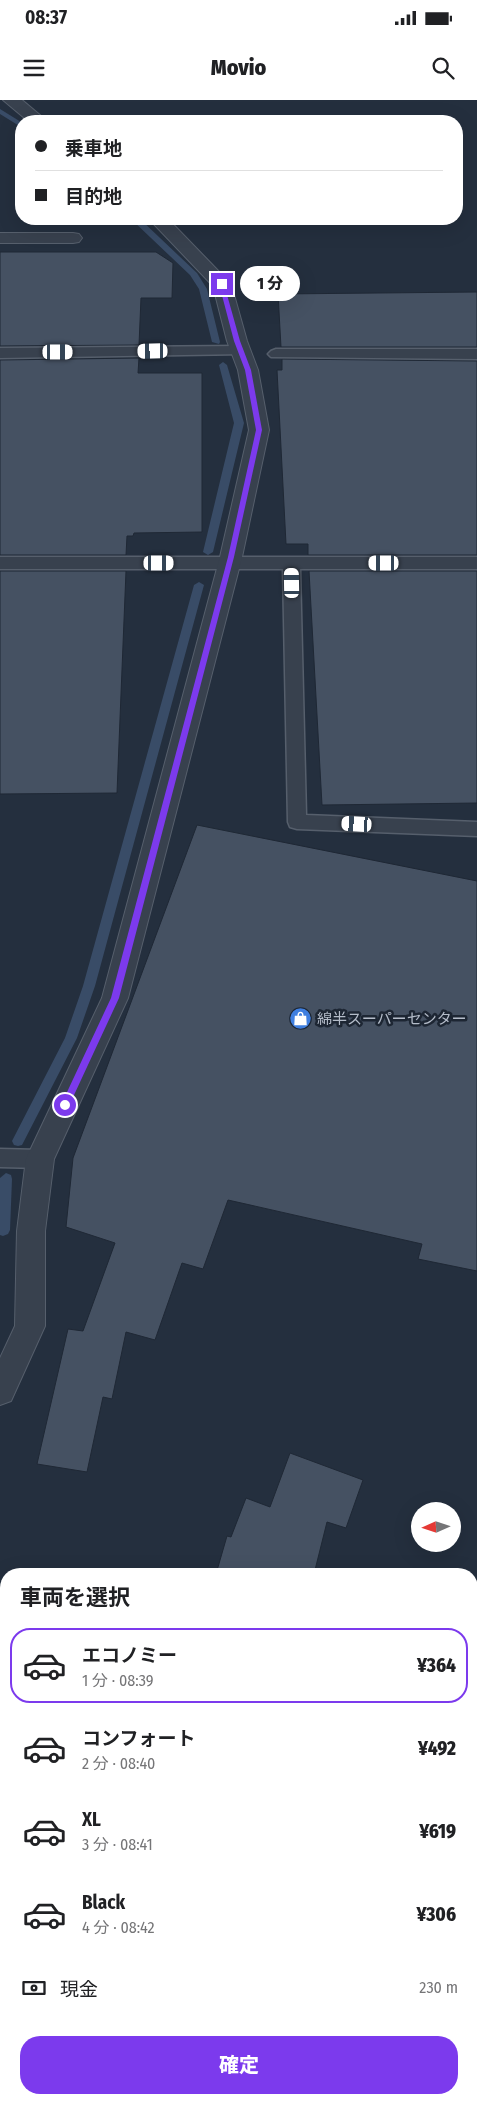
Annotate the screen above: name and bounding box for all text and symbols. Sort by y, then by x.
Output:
text: 08:37 [25,6,67,29]
icon: menu [20,54,48,82]
text: Movio [211,54,266,81]
icon: search [429,54,457,82]
text: 乗車地 [65,137,122,160]
text: 目的地 [65,185,122,208]
callout: 1 分 [240,266,300,302]
route end [211,273,233,295]
text: 1 分 [257,274,283,293]
car [137,343,168,359]
car [43,345,73,360]
car [144,556,174,571]
car [369,556,399,571]
car [284,568,299,598]
car [341,816,372,832]
shop icon: 綿半スーパーセンター [289,1007,313,1031]
place label: 綿半スーパーセンター [317,1010,467,1028]
route start [54,1094,76,1116]
north arrow [411,1502,461,1552]
map controls [411,1502,461,1552]
text: 車両を選択 [20,1584,130,1611]
icon: car [22,1643,67,1688]
text: エコノミー [82,1644,177,1667]
text: ¥364 [417,1654,456,1677]
text: 1 分 · 08:39 [82,1671,154,1690]
icon: car [22,1726,67,1771]
text: コンフォート [82,1727,195,1750]
text: ¥492 [418,1737,456,1760]
text: 2 分 · 08:40 [82,1754,155,1773]
text: XL [82,1808,101,1831]
icon: car [22,1809,67,1854]
text: ¥619 [419,1820,456,1843]
text: 3 分 · 08:41 [82,1835,153,1854]
text: Black [82,1891,125,1914]
icon: car [22,1892,67,1937]
text: ¥306 [416,1903,456,1926]
text: 4 分 · 08:42 [82,1918,155,1937]
icon: cash [20,1974,48,2002]
text: 現金 [60,1978,98,2001]
text: 230 m [419,1978,458,1997]
button: 確定 [20,2036,458,2094]

